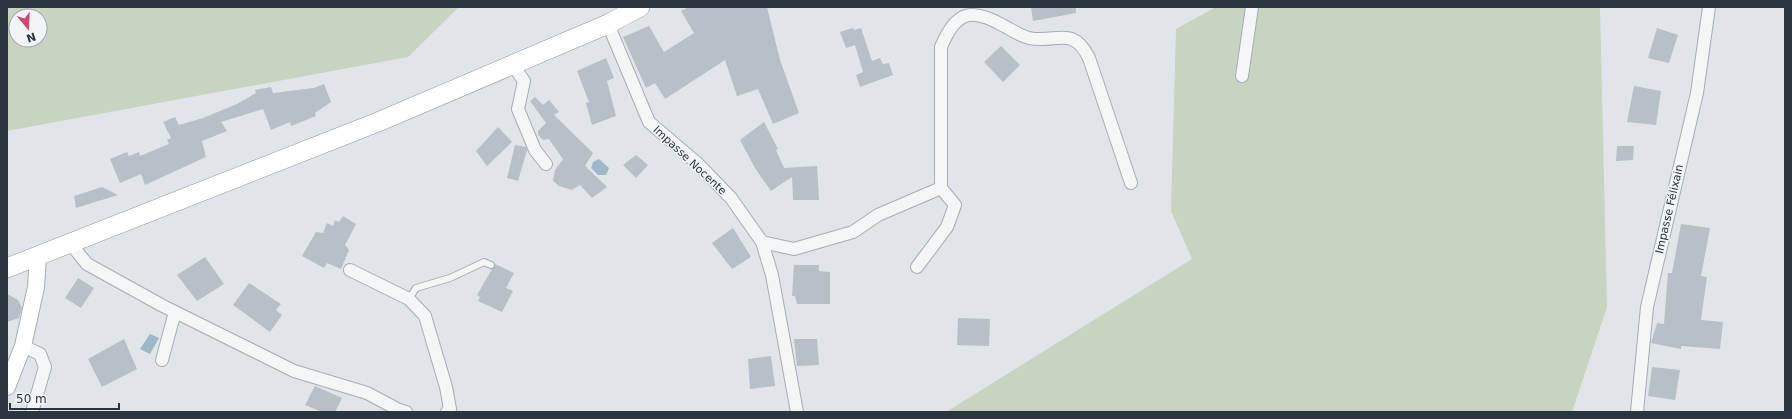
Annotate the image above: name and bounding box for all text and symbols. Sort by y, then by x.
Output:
north arrow [8,8,48,48]
text: N [25,29,38,45]
street label: Impasse Nocente [650,123,729,198]
street label: Impasse Félixain [1653,163,1686,255]
scale bar [10,385,119,411]
text: 50 m [16,392,47,406]

